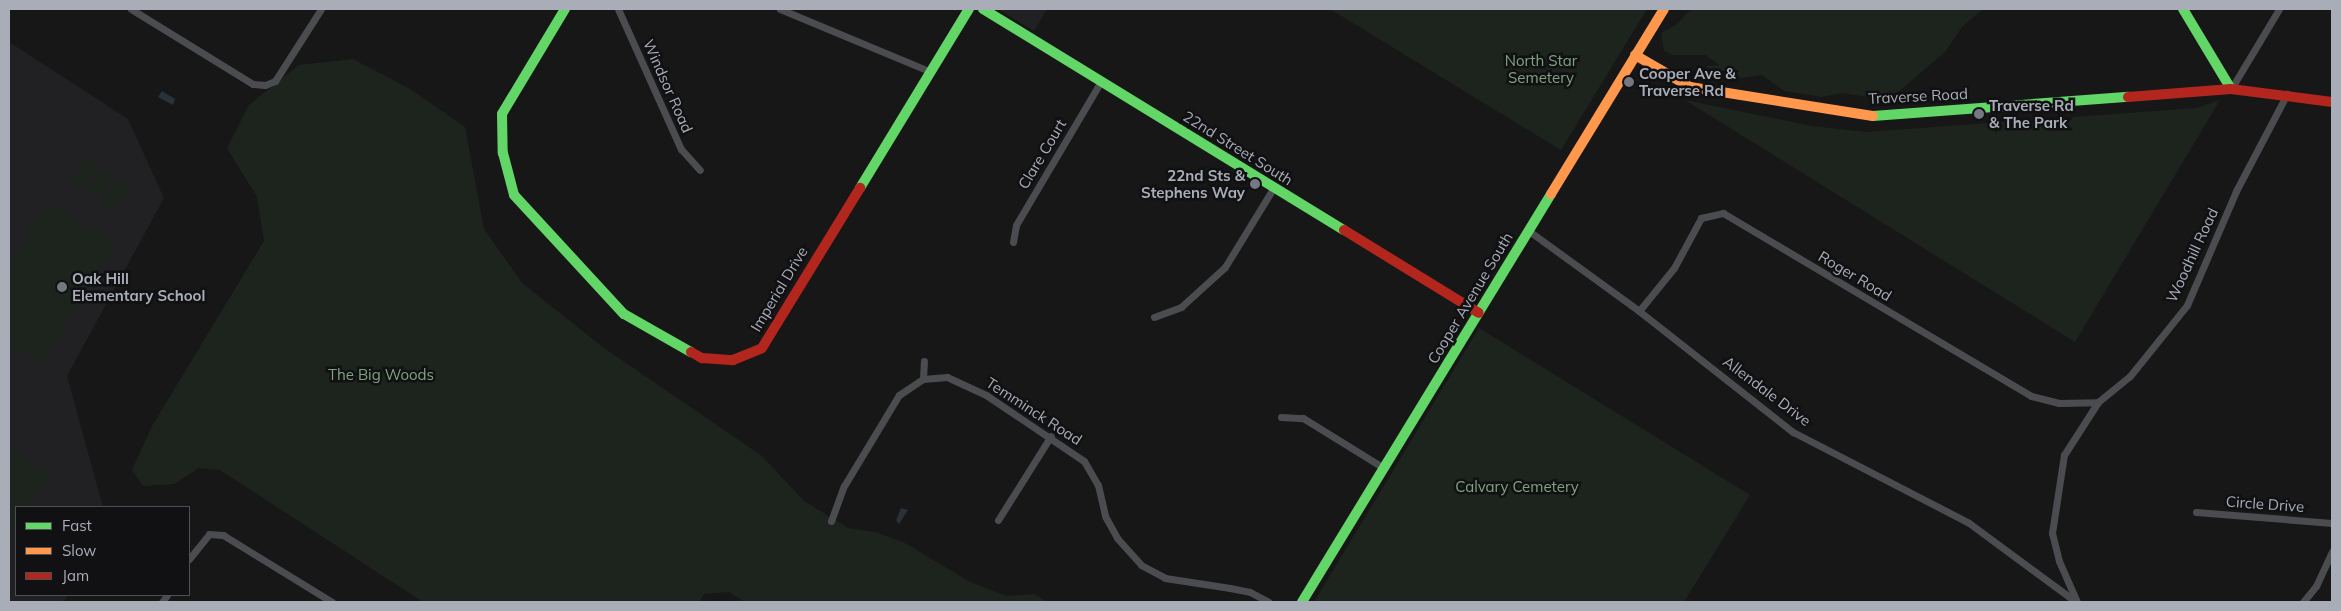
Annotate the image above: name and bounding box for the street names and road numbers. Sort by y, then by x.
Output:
street label: Windsor Road [639,37,697,135]
street label: Traverse Road [1868,84,1968,108]
street label: 22nd Street South [1180,107,1296,189]
street label: Clare Court [1014,116,1070,192]
street label: Woodhill Road [2162,205,2222,305]
street label: Cooper Avenue South [1424,229,1516,367]
street label: Imperial Drive [747,243,811,335]
street label: Roger Road [1815,247,1895,305]
street label: Allendale Drive [1720,352,1814,430]
street label: Temminck Road [983,373,1085,449]
street label: Circle Drive [2225,492,2305,516]

